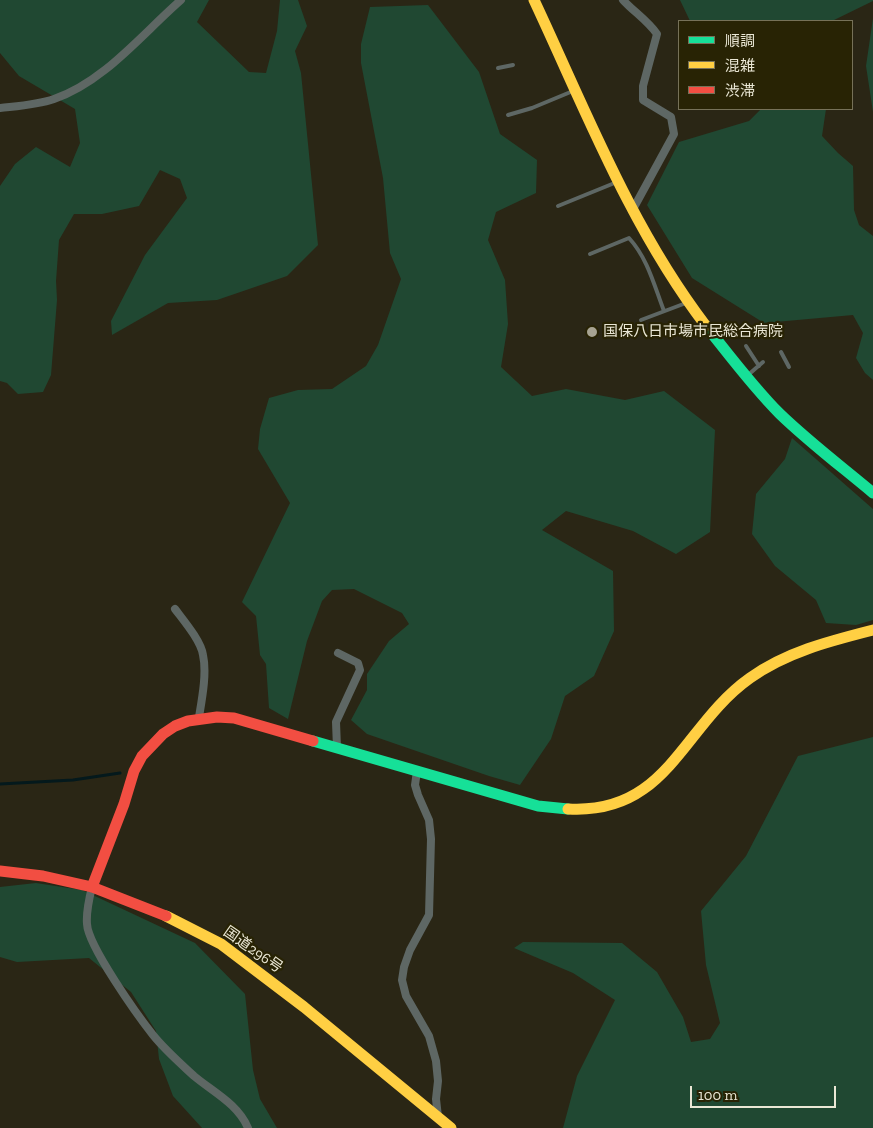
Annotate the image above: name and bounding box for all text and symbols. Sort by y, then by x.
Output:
legend [678,20,853,110]
text: 順調 [725,32,755,50]
text: 混雑 [725,57,755,75]
text: 渋滞 [725,82,755,100]
place label: 国保八日市場市民総合病院 [603,323,783,341]
marker: 国保八日市場市民総合病院 [585,325,599,339]
street label: 国道296号 [220,923,286,977]
scale bar [693,1076,839,1108]
text: 100 m [698,1086,737,1104]

